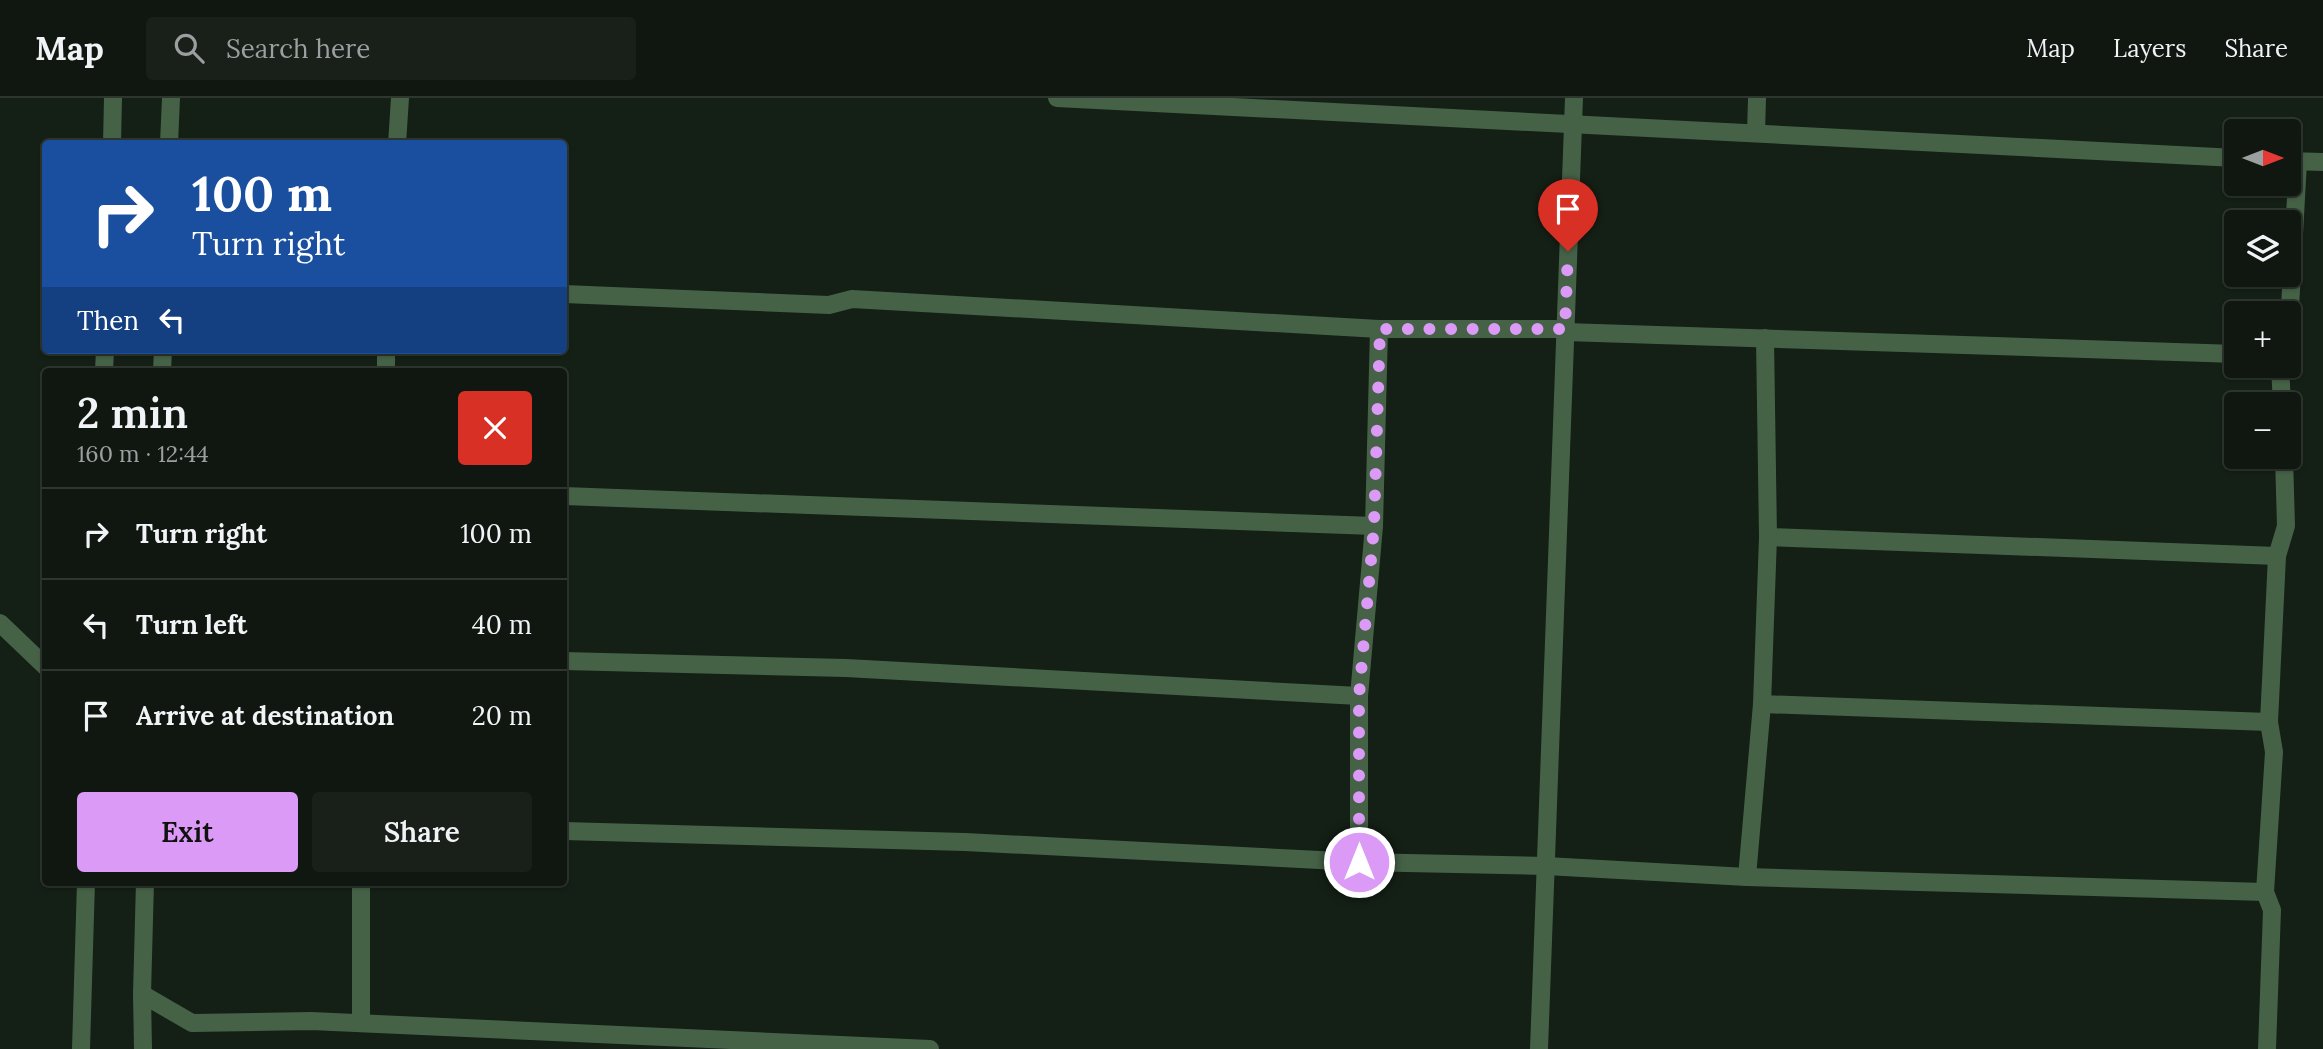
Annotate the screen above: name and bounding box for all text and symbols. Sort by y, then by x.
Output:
search box [146,17,636,80]
text: Map [35,27,104,69]
icon: search [170,29,208,67]
text: Search here [226,32,370,65]
text: Map [2026,33,2075,64]
text: Layers [2113,33,2186,64]
text: Share [2224,33,2288,64]
north arrow [2224,119,2301,196]
map controls [2224,119,2301,469]
text: 100 m [192,162,332,224]
icon: right [77,168,168,259]
pin [1538,179,1598,251]
icon: arrive [1549,190,1587,228]
button: layers [2224,210,2301,287]
text: Turn right [192,223,345,264]
icon: left [153,301,191,339]
button: + [2224,301,2301,378]
text: Then [77,304,139,337]
text: 2 min [77,386,188,440]
button: close [458,391,532,465]
button: − [2224,392,2301,469]
text: 160 m · 12:44 [77,439,209,468]
icon: right [77,515,115,553]
text: Turn right [136,517,267,550]
text: 100 m [460,517,532,550]
icon: left [77,606,115,644]
text: Turn left [136,608,247,641]
text: 40 m [472,608,532,641]
icon: arrive [77,697,115,735]
text: Arrive at destination [136,699,394,732]
text: 20 m [472,699,532,732]
button: Exit [77,792,298,872]
button: Share [312,792,532,872]
position arrow [1322,825,1396,899]

